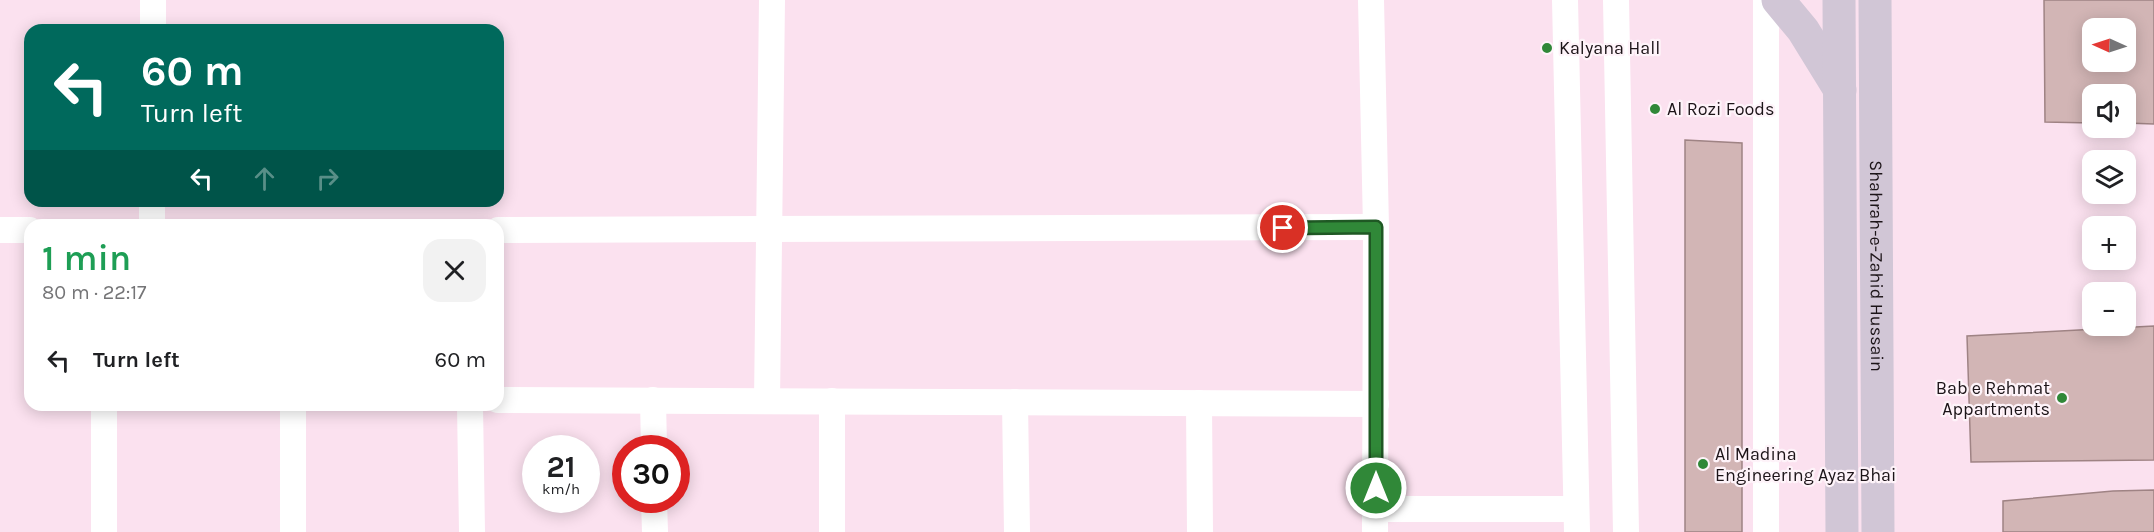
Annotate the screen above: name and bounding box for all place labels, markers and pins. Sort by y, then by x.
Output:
place label: Kalyana Hall [1559,37,1660,59]
marker: Kalyana Hall [1540,41,1554,55]
place label: Al Rozi Foods [1667,98,1774,120]
marker: Al Rozi Foods [1648,102,1662,116]
pin [1257,202,1308,253]
place label: Bab e Rehmat Appartments [1936,377,2050,420]
marker: Bab e Rehmat Appartments [2055,391,2069,405]
place label: Al Madina Engineering Ayaz Bhai [1715,443,1896,486]
marker: Al Madina Engineering Ayaz Bhai [1696,457,1710,471]

